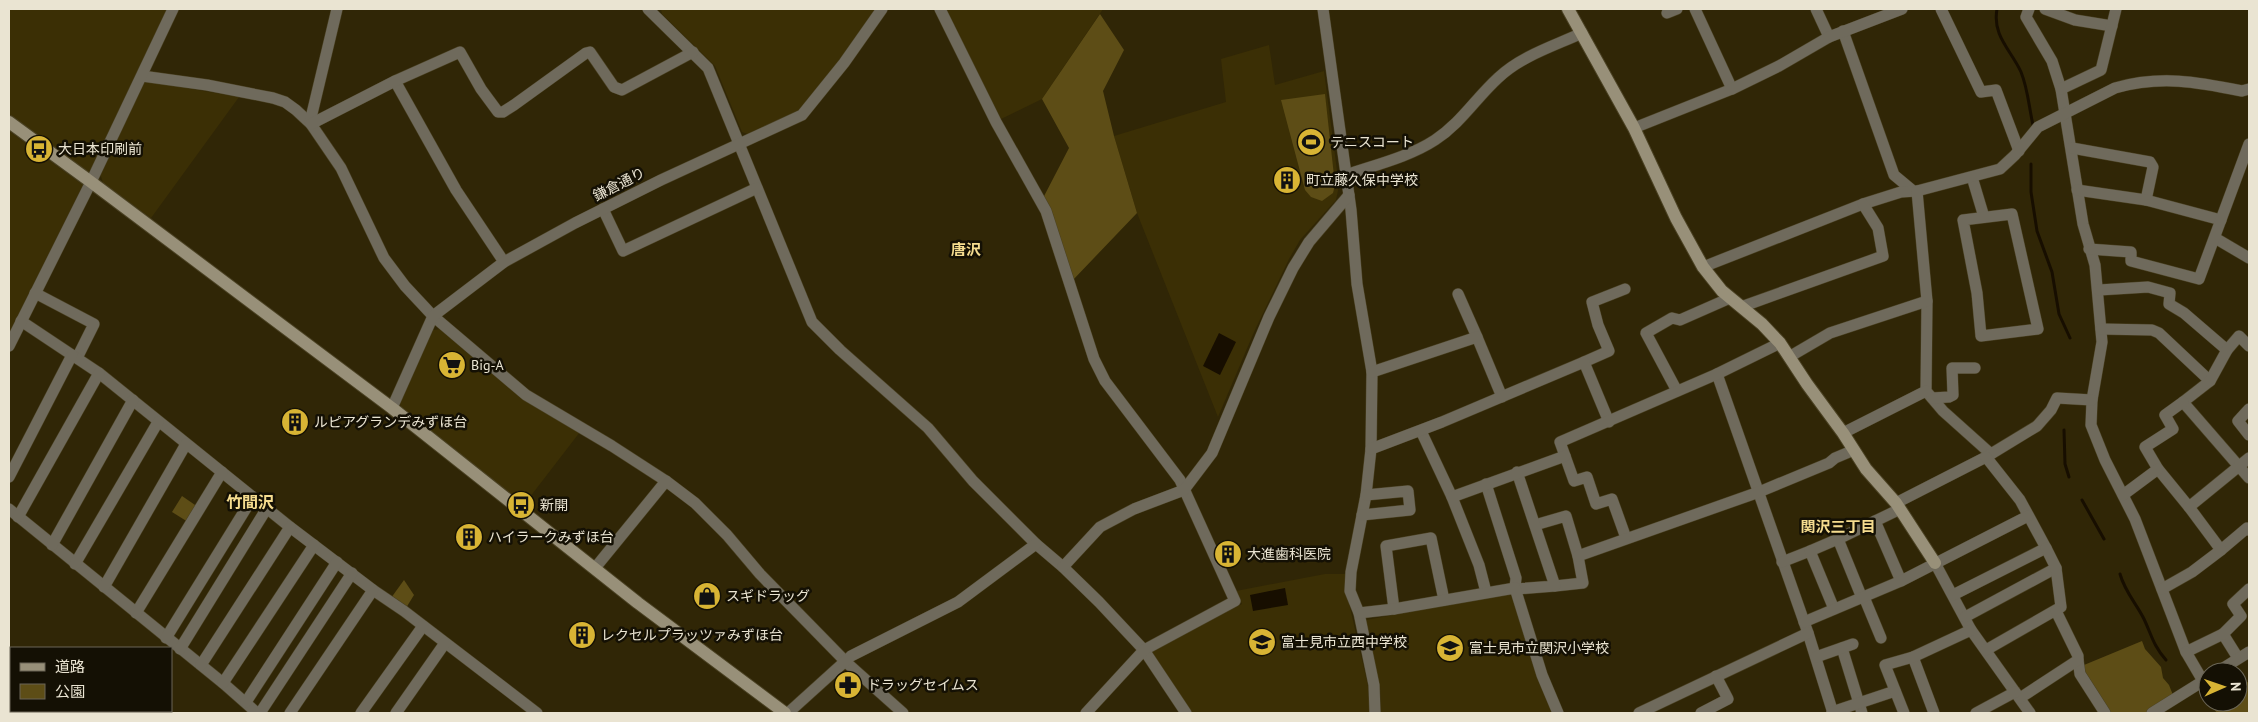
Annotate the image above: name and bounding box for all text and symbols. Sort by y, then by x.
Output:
sports icon: テニスコート [1296,127,1326,157]
place label: テニスコート [1330,133,1414,151]
bus stop icon: 大日本印刷前 [24,134,54,164]
place label: 大日本印刷前 [58,140,142,158]
street label: 鎌倉通り [590,163,648,205]
building icon: 町立藤久保中学校 [1272,165,1302,195]
place label: 町立藤久保中学校 [1306,171,1418,189]
district label: 唐沢 [951,240,981,259]
supermarket icon: Big-A [437,350,467,380]
place label: Big-A [471,356,504,374]
building icon: ルピアグランデみずほ台 [280,407,310,437]
place label: ルピアグランデみずほ台 [314,413,467,431]
bus stop icon: 新開 [506,490,536,520]
district label: 竹間沢 [226,492,274,512]
place label: 新開 [540,496,568,514]
district label: 関沢三丁目 [1800,517,1876,536]
building icon: ハイラークみずほ台 [454,522,484,552]
place label: ハイラークみずほ台 [488,528,614,546]
building icon: 大進歯科医院 [1213,539,1243,569]
place label: 大進歯科医院 [1247,545,1331,563]
shop icon: スギドラッグ [692,581,722,611]
place label: スギドラッグ [726,587,810,605]
building icon: レクセルプラッツァみずほ台 [567,620,597,650]
place label: レクセルプラッツァみずほ台 [601,626,783,644]
school or university icon: 富士見市立西中学校 [1247,627,1277,657]
place label: 富士見市立西中学校 [1281,633,1407,651]
school or university icon: 富士見市立関沢小学校 [1435,633,1465,663]
place label: 富士見市立関沢小学校 [1469,639,1609,657]
legend [10,647,172,712]
text: 道路 [55,657,85,676]
north arrow [2198,662,2248,712]
pharmacy icon: ドラッグセイムス [833,670,863,700]
place label: ドラッグセイムス [867,676,979,694]
text: 公園 [55,682,85,701]
text: N [2227,682,2245,691]

